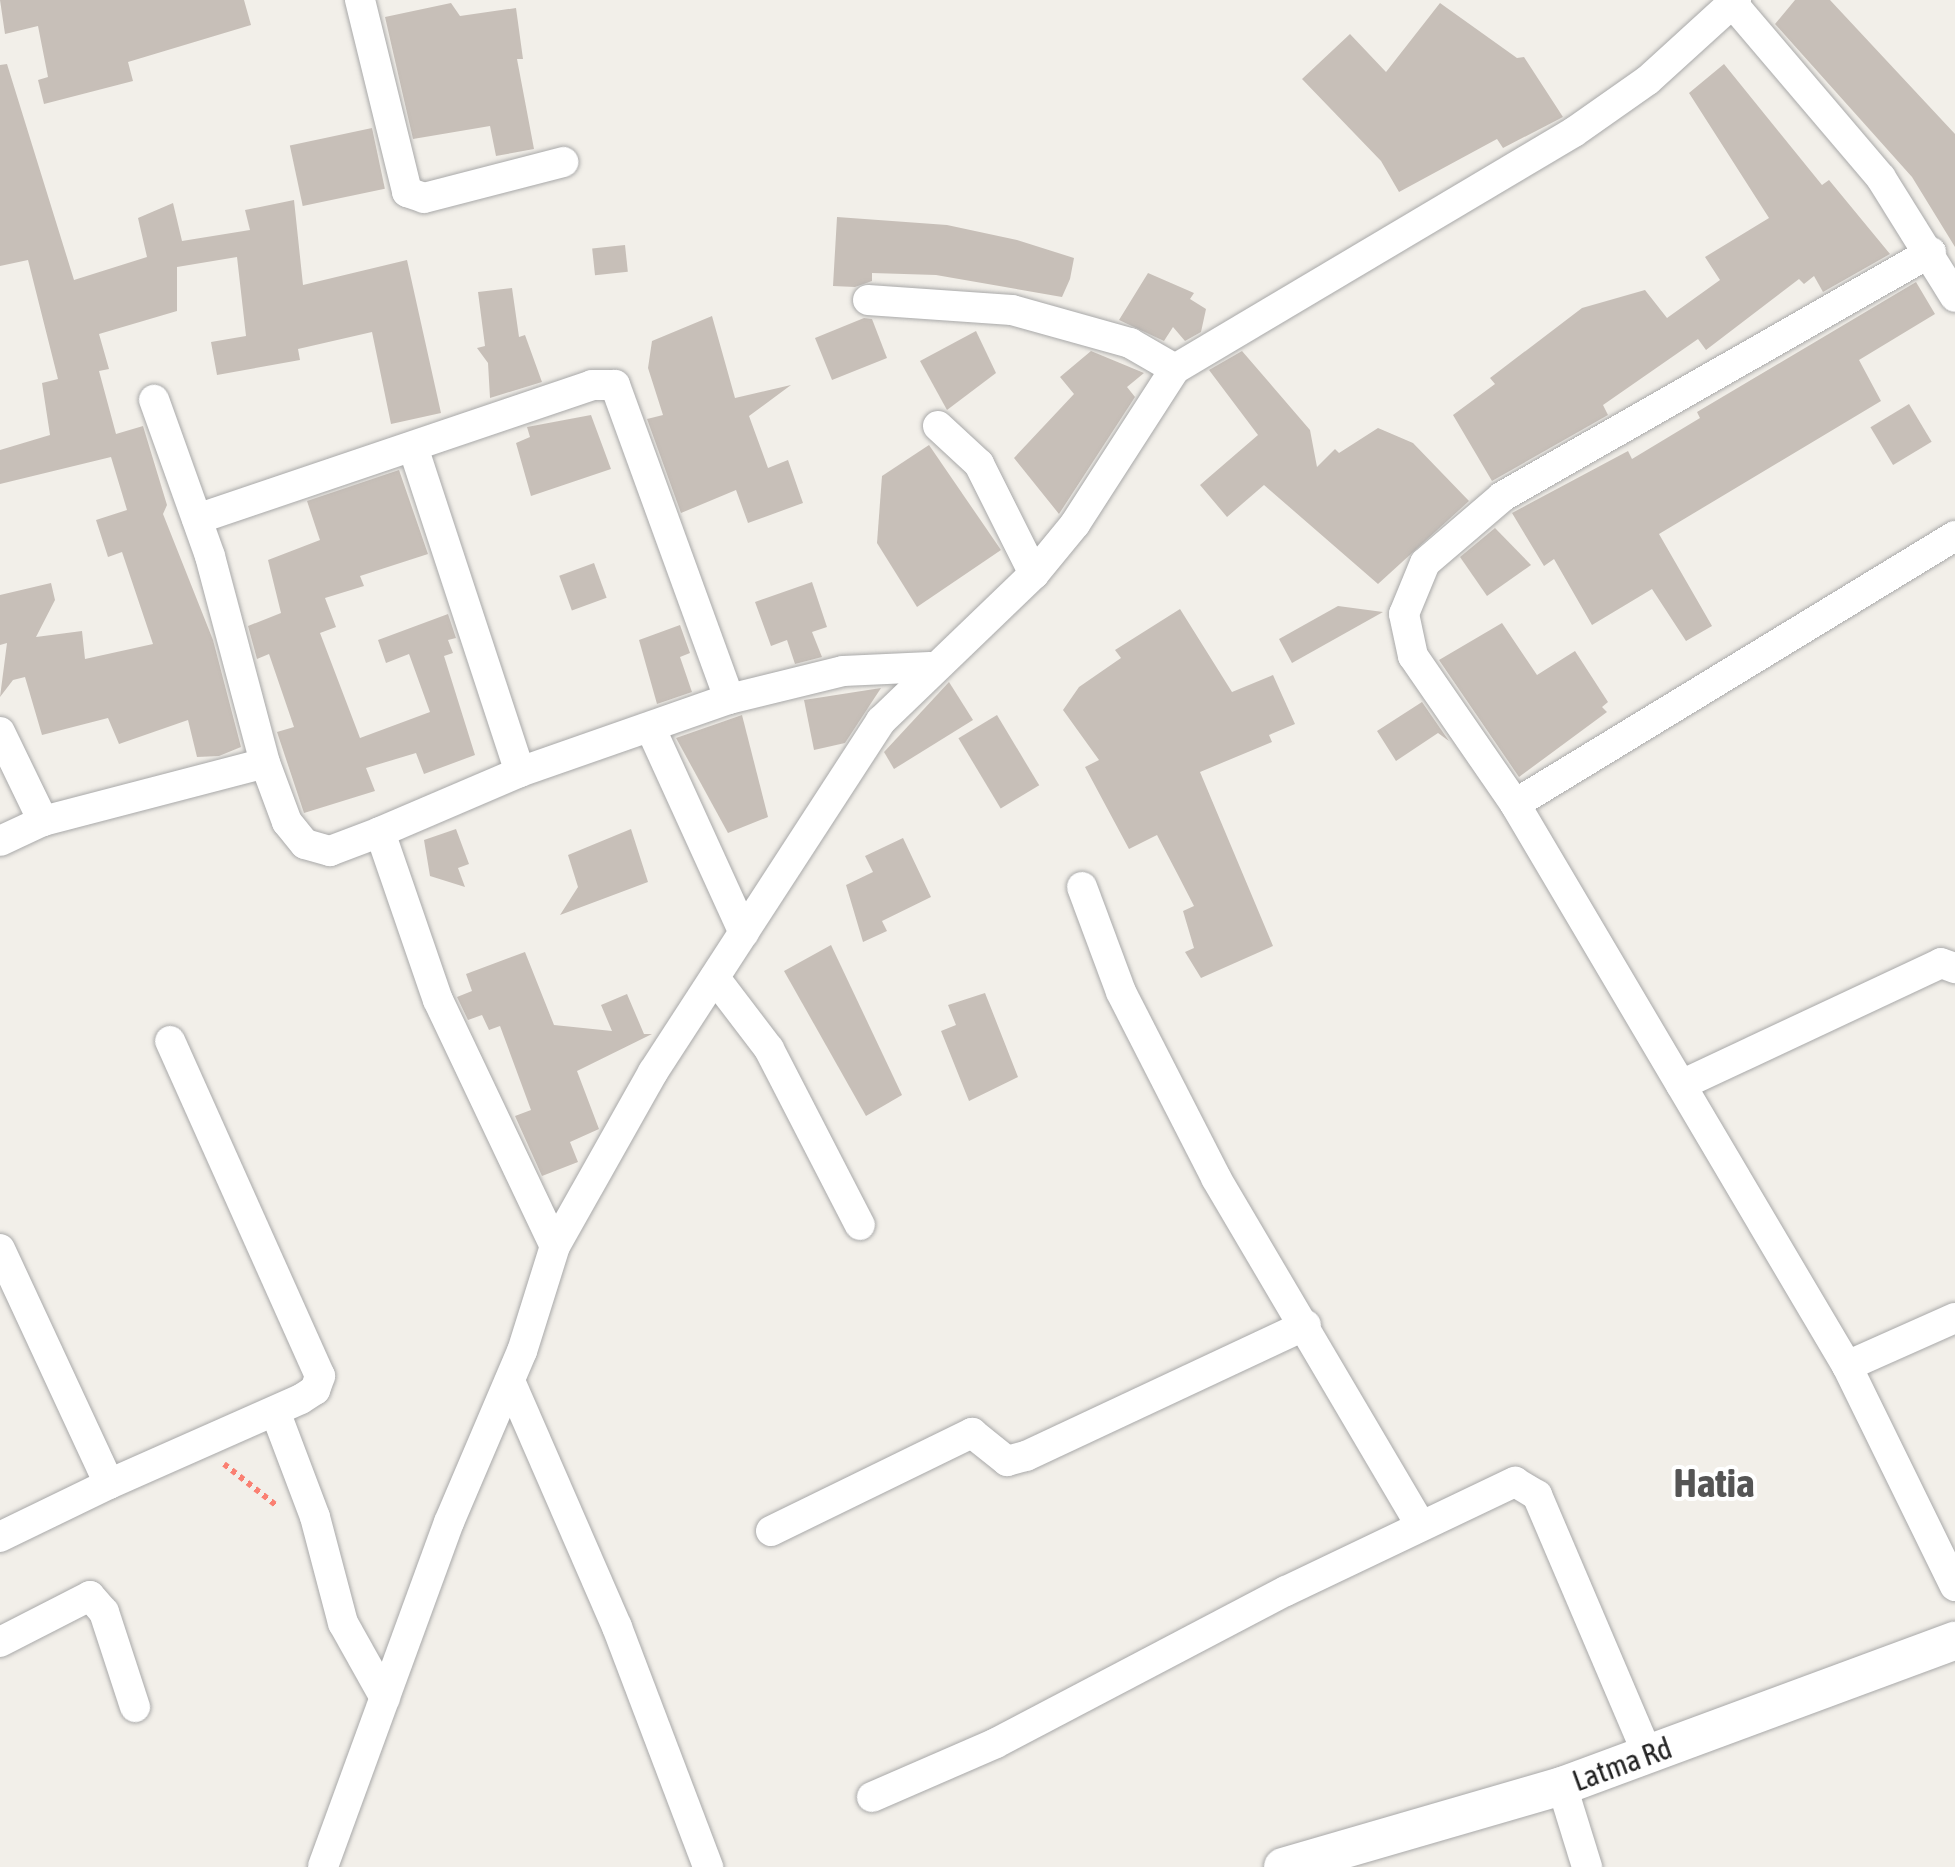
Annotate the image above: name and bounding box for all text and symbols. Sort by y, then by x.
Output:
district label: Hatia [1673,1459,1755,1507]
street label: Latma Rd [1567,1729,1677,1799]

